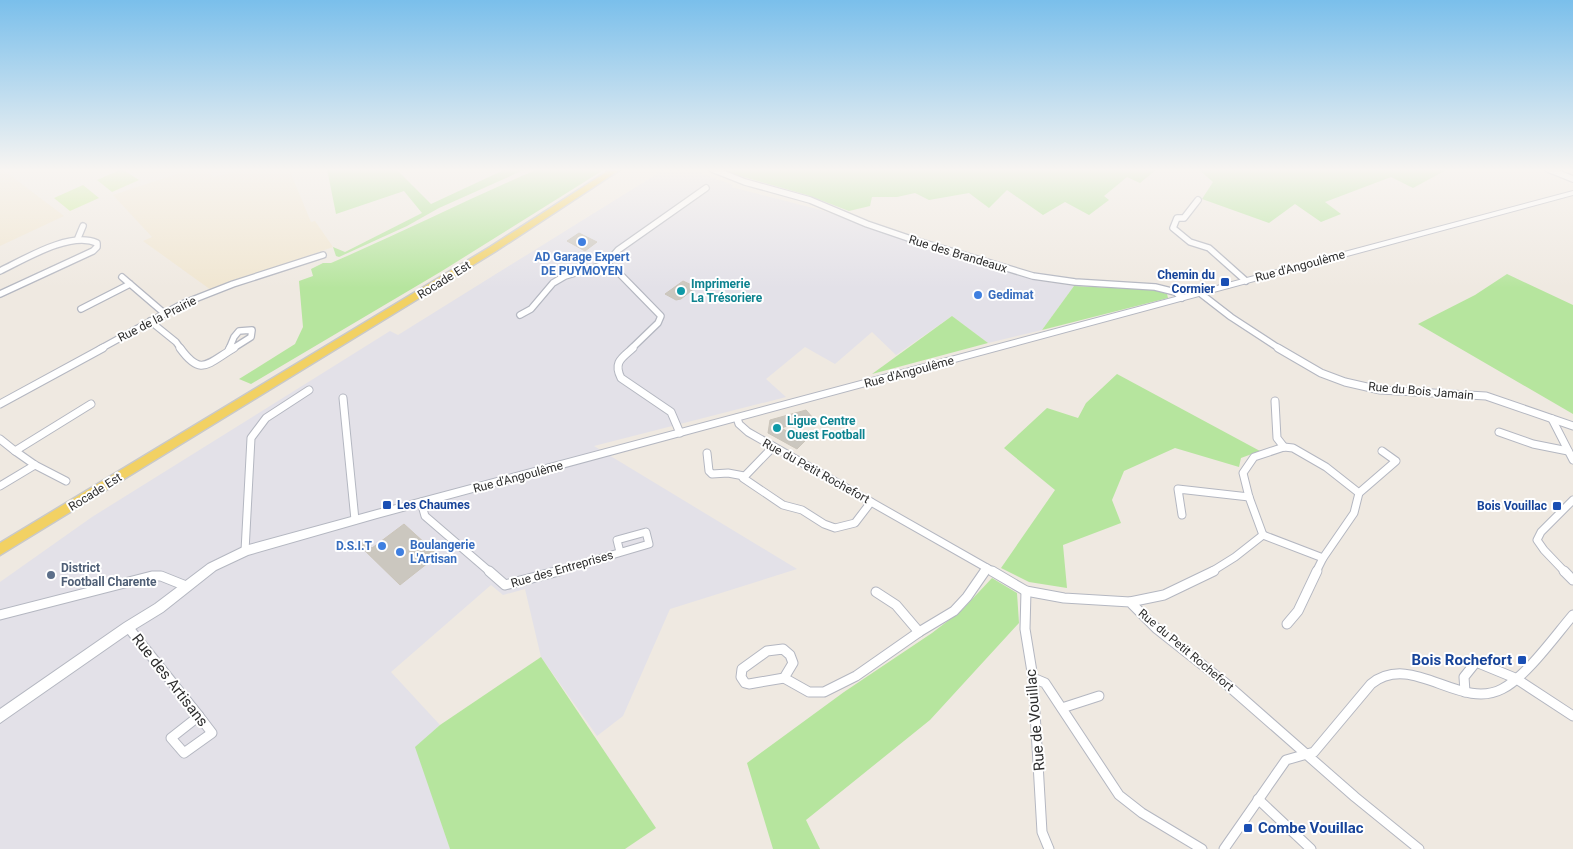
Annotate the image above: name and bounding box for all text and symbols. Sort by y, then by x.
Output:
street label: Rue des Brandeaux [907,232,1009,276]
marker: AD Garage Expert DE PUYMOYEN [576,236,588,248]
street label: Rue d'Angoulême [1254,247,1346,285]
place label: AD Garage Expert DE PUYMOYEN [534,250,630,278]
street label: Rocade Est [415,258,473,302]
place label: Chemin du Cormier [1157,268,1216,296]
marker: Chemin du Cormier [1219,276,1231,288]
place label: Imprimerie La Trésoriere [691,277,763,305]
marker: Imprimerie La Trésoriere [675,285,687,297]
place label: Gedimat [988,288,1033,302]
marker: Gedimat [972,289,984,301]
street label: Rue de la Prairie [115,293,199,345]
street label: Rue d'Angoulême [863,353,955,391]
street label: Rue du Bois Jamain [1368,379,1474,403]
place label: Ligue Centre Ouest Football [787,414,865,442]
marker: Ligue Centre Ouest Football [771,422,783,434]
street label: Rue du Petit Rochefort [760,436,872,506]
street label: Rue d'Angoulême [472,458,564,496]
street label: Rocade Est [66,470,124,514]
place label: Les Chaumes [397,498,470,512]
marker: Les Chaumes [381,499,393,511]
place label: Bois Vouillac [1477,499,1547,513]
marker: Bois Vouillac [1551,500,1563,512]
place label: Boulangerie L'Artisan [410,538,475,566]
place label: D.S.I.T [336,539,373,553]
marker: D.S.I.T [376,540,388,552]
marker: Boulangerie L'Artisan [394,546,406,558]
street label: Rue des Entreprises [509,548,615,590]
place label: District Football Charente [61,561,157,589]
marker: District Football Charente [45,569,57,581]
street label: Rue du Petit Rochefort [1135,606,1237,694]
street label: Rue des Artisans [128,630,212,730]
place label: Bois Rochefort [1411,651,1512,669]
marker: Bois Rochefort [1516,654,1528,666]
street label: Rue de Vouillac [1022,668,1048,772]
place label: Combe Vouillac [1258,819,1364,837]
marker: Combe Vouillac [1242,822,1254,834]

